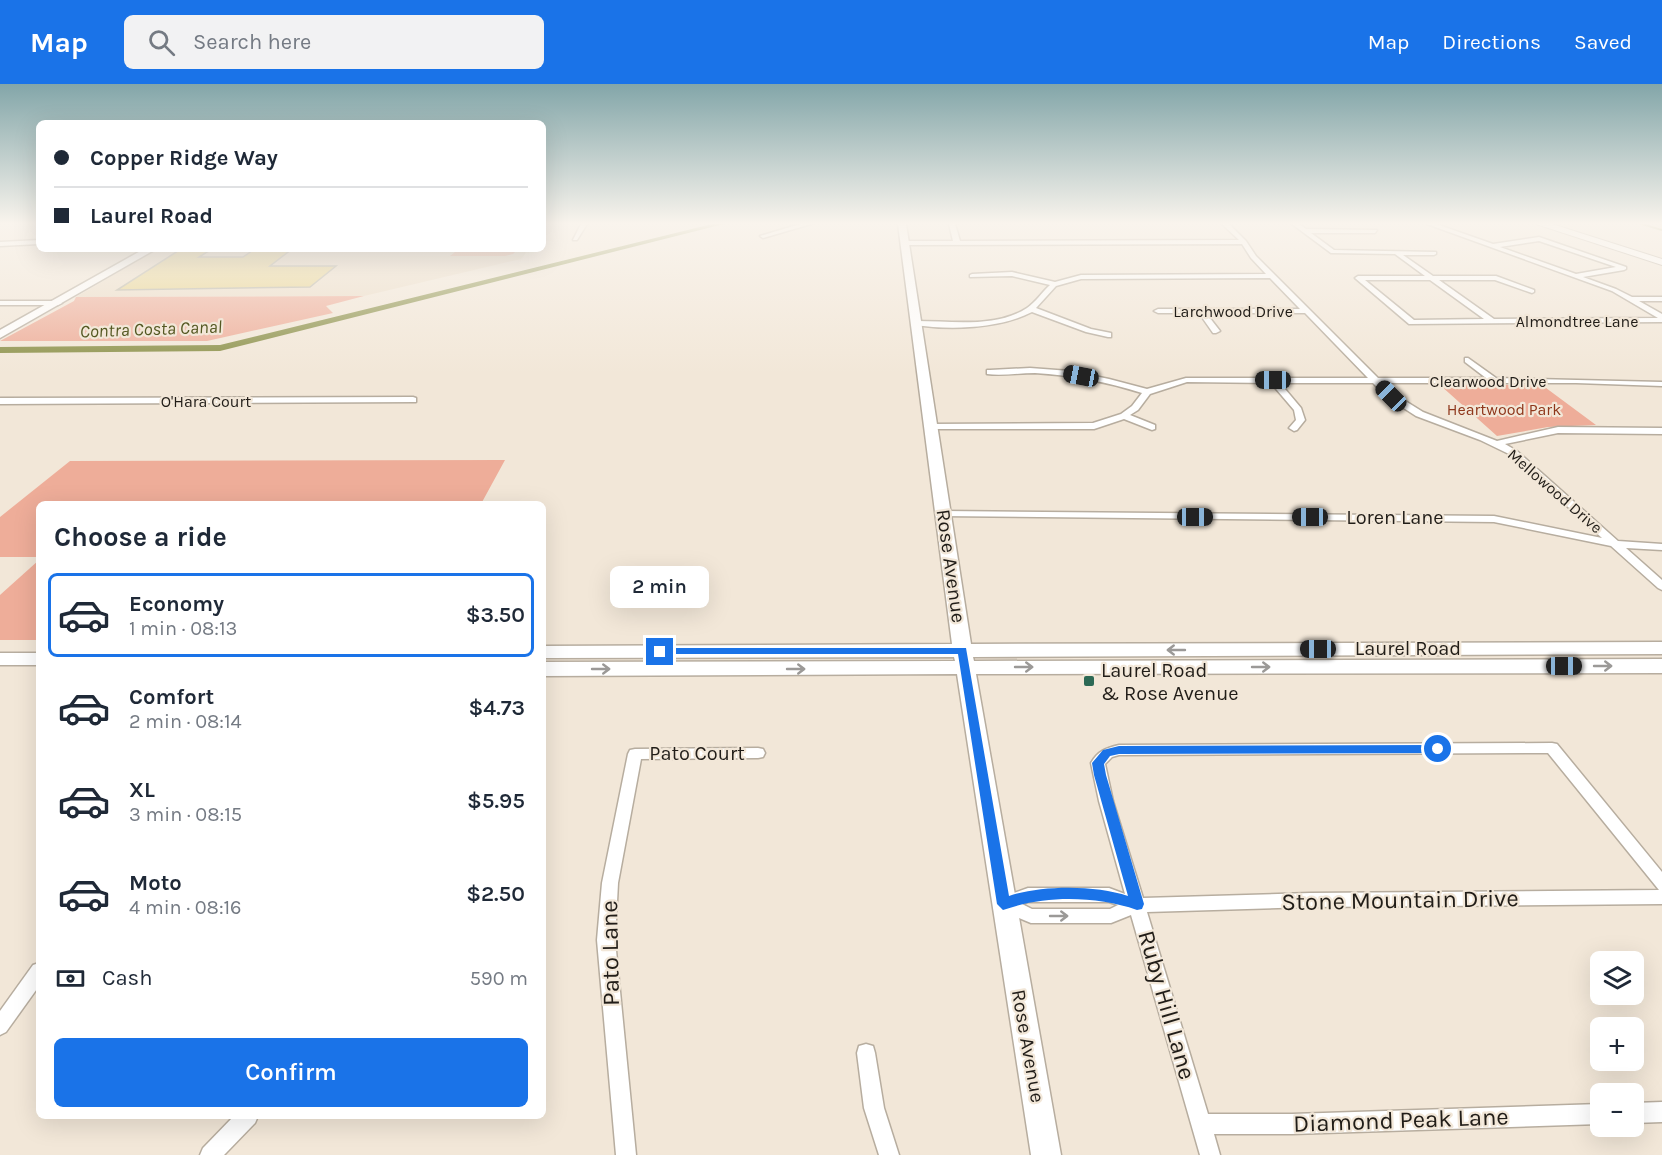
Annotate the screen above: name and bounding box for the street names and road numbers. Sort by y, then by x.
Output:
street label: Larchwood Drive [1173,302,1293,321]
street label: Almondtree Lane [1516,312,1638,331]
street label: Clearwood Drive [1430,372,1546,391]
street label: O'Hara Court [161,392,251,411]
street label: Mellowood Drive [1504,445,1606,537]
street label: Loren Lane [1346,506,1444,529]
street label: Rose Avenue [932,508,970,624]
street label: Laurel Road [1355,637,1461,660]
street label: Pato Court [649,742,745,765]
street label: Stone Mountain Drive [1281,884,1519,916]
street label: Pato Lane [595,900,625,1006]
street label: Ruby Hill Lane [1132,927,1202,1083]
street label: Rose Avenue [1007,988,1049,1104]
street label: Diamond Peak Lane [1293,1102,1509,1138]

